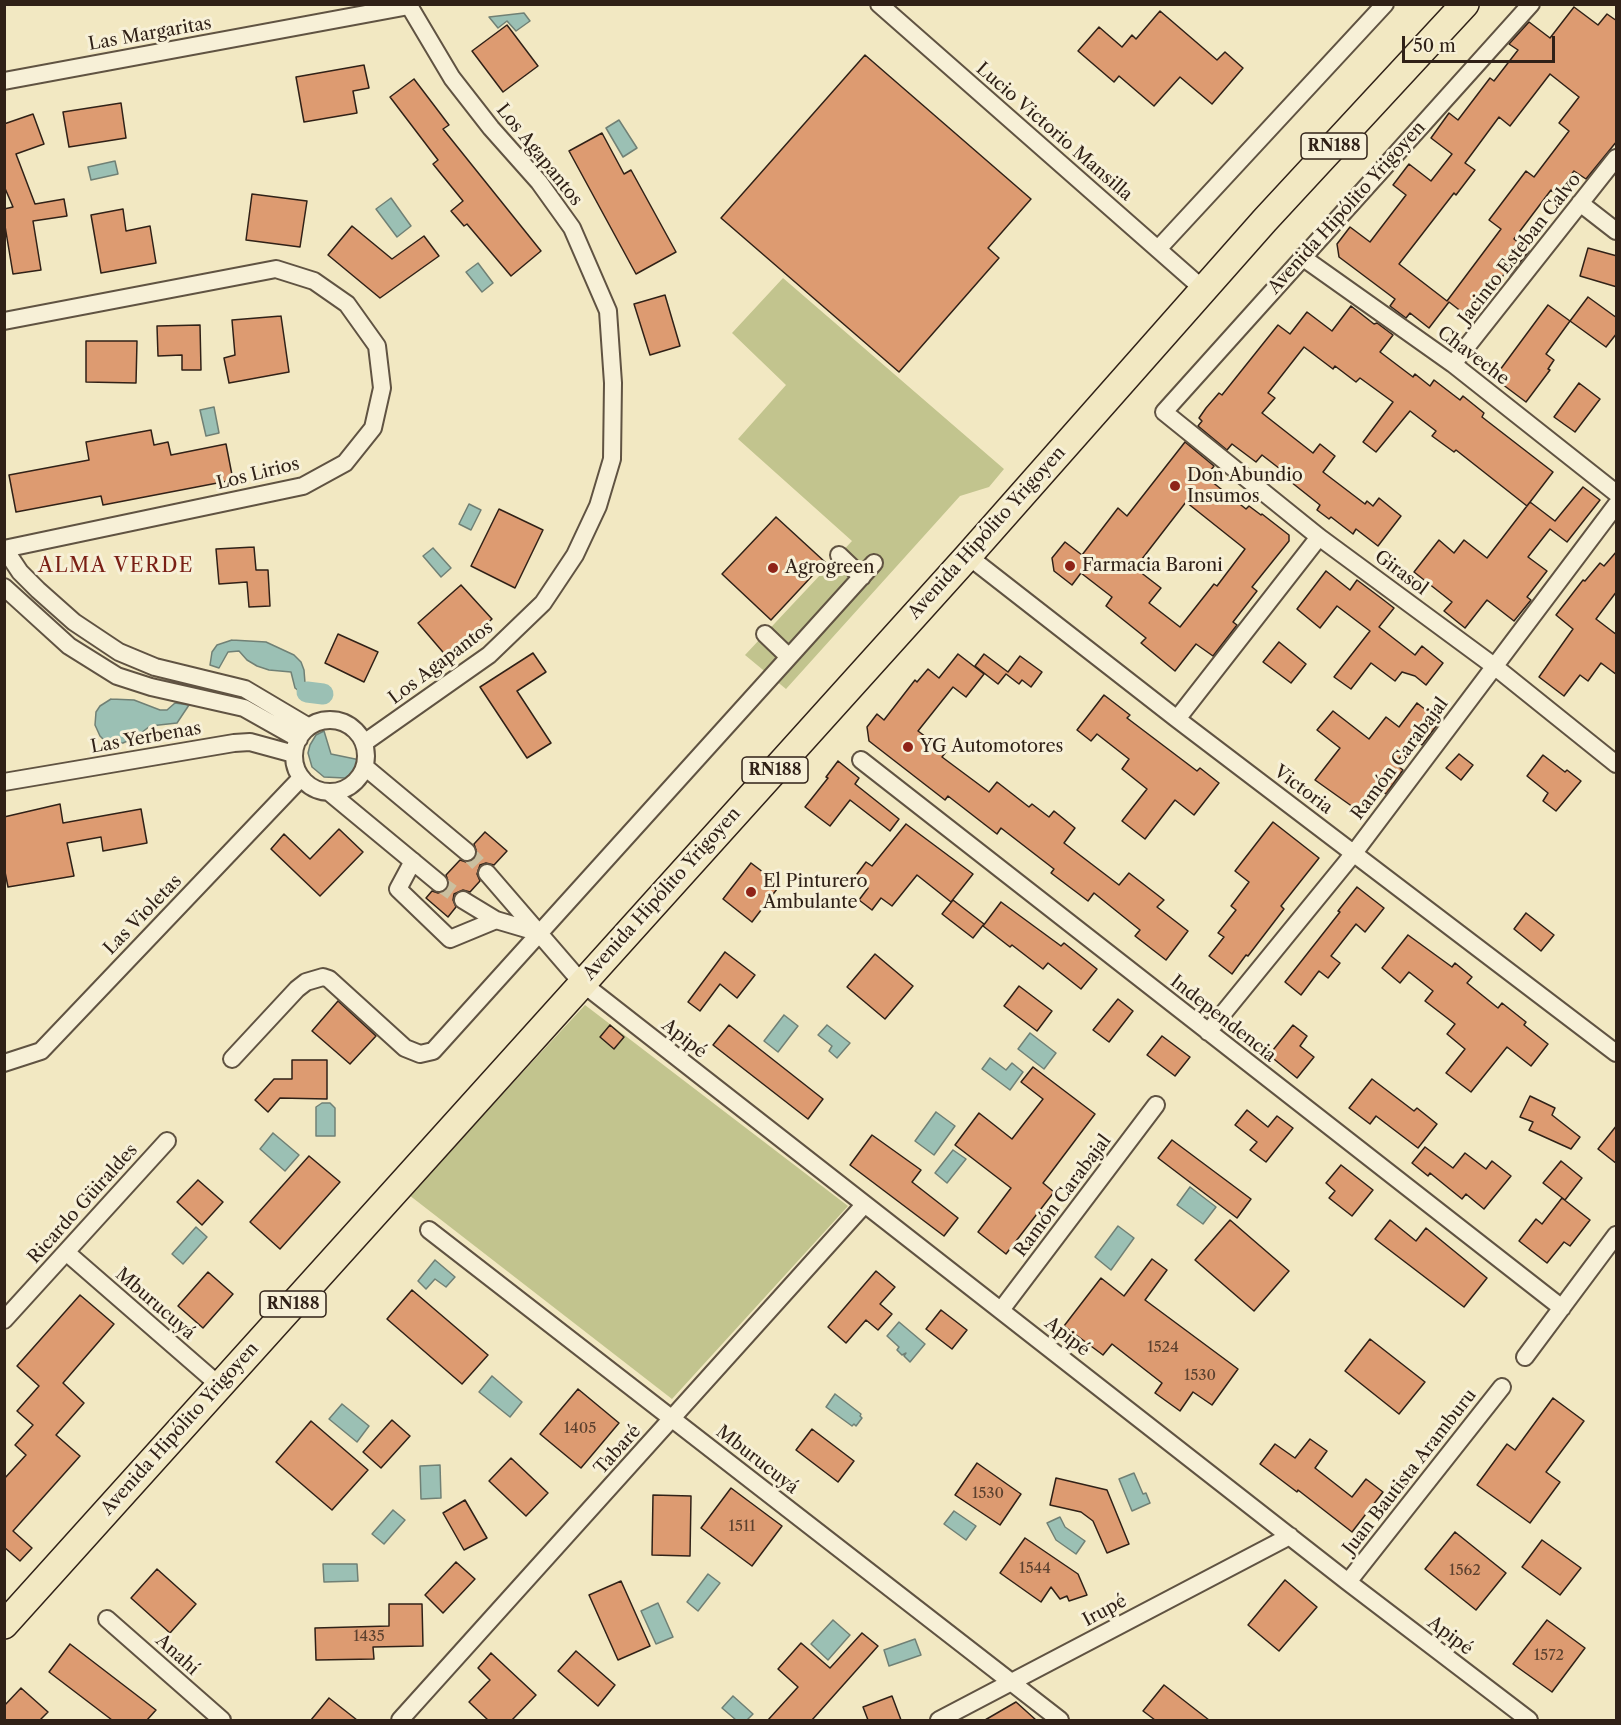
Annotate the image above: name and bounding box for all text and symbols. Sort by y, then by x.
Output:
street label: Las Margaritas [87,13,213,55]
scale bar [1405,24,1558,62]
text: 50 m [1413,35,1456,57]
street label: Lucio Victorio Mansilla [971,58,1137,206]
street label: Los Agapantos [491,100,587,210]
street label: Avenida Hipólito Yrigoyen [1264,117,1430,299]
road number: RN188 [1301,133,1367,159]
street label: Jacinto Esteban Calvo [1454,169,1586,329]
street label: Chaveche [1433,322,1513,390]
street label: Avenida Hipólito Yrigoyen [904,442,1070,624]
street label: Los Lirios [214,453,302,495]
place label: Don Abundio Insumos [1187,465,1303,508]
marker: Don Abundio Insumos [1168,479,1182,493]
street label: Girasol [1370,546,1432,600]
district label: ALMA VERDE [38,554,194,578]
place label: Farmacia Baroni [1082,555,1223,577]
place label: Agrogreen [785,557,874,579]
marker: Farmacia Baroni [1063,559,1077,573]
marker: Agrogreen [766,561,780,575]
street label: Los Agapantos [385,617,497,709]
street label: Ramón Carabajal [1347,694,1453,824]
street label: Las Yerbenas [89,718,203,758]
place label: YG Automotores [920,736,1063,758]
marker: YG Automotores [901,740,915,754]
road number: RN188 [742,757,808,783]
street label: Victoria [1269,761,1337,819]
street label: Avenida Hipólito Yrigoyen [579,803,745,985]
street label: Las Violetas [100,871,186,959]
place label: El Pinturero Ambulante [763,871,867,914]
marker: El Pinturero Ambulante [744,885,758,899]
street label: Independencia [1166,971,1280,1067]
street label: Apipé [657,1015,711,1063]
street label: Ramón Carabajal [1010,1131,1116,1261]
street label: Ricardo Güiraldes [24,1140,142,1268]
street label: Mburucuyá [111,1264,199,1344]
road number: RN188 [260,1291,326,1317]
street label: Apipé [1040,1313,1094,1361]
street label: Avenida Hipólito Yrigoyen [97,1338,263,1520]
house number: 1524 [1147,1339,1179,1357]
house number: 1530 [1184,1367,1216,1385]
street label: Juan Bautista Aramburu [1339,1385,1481,1559]
house number: 1405 [564,1420,596,1438]
street label: Tabaré [590,1421,646,1479]
street label: Mburucuyá [712,1421,802,1499]
house number: 1530 [972,1485,1004,1503]
house number: 1511 [728,1518,756,1536]
house number: 1544 [1019,1560,1051,1578]
house number: 1562 [1449,1562,1481,1580]
street label: Irupé [1079,1591,1131,1631]
street label: Apipé [1423,1612,1477,1660]
house number: 1435 [353,1628,385,1646]
street label: Anahí [151,1630,203,1680]
house number: 1572 [1534,1647,1564,1665]

